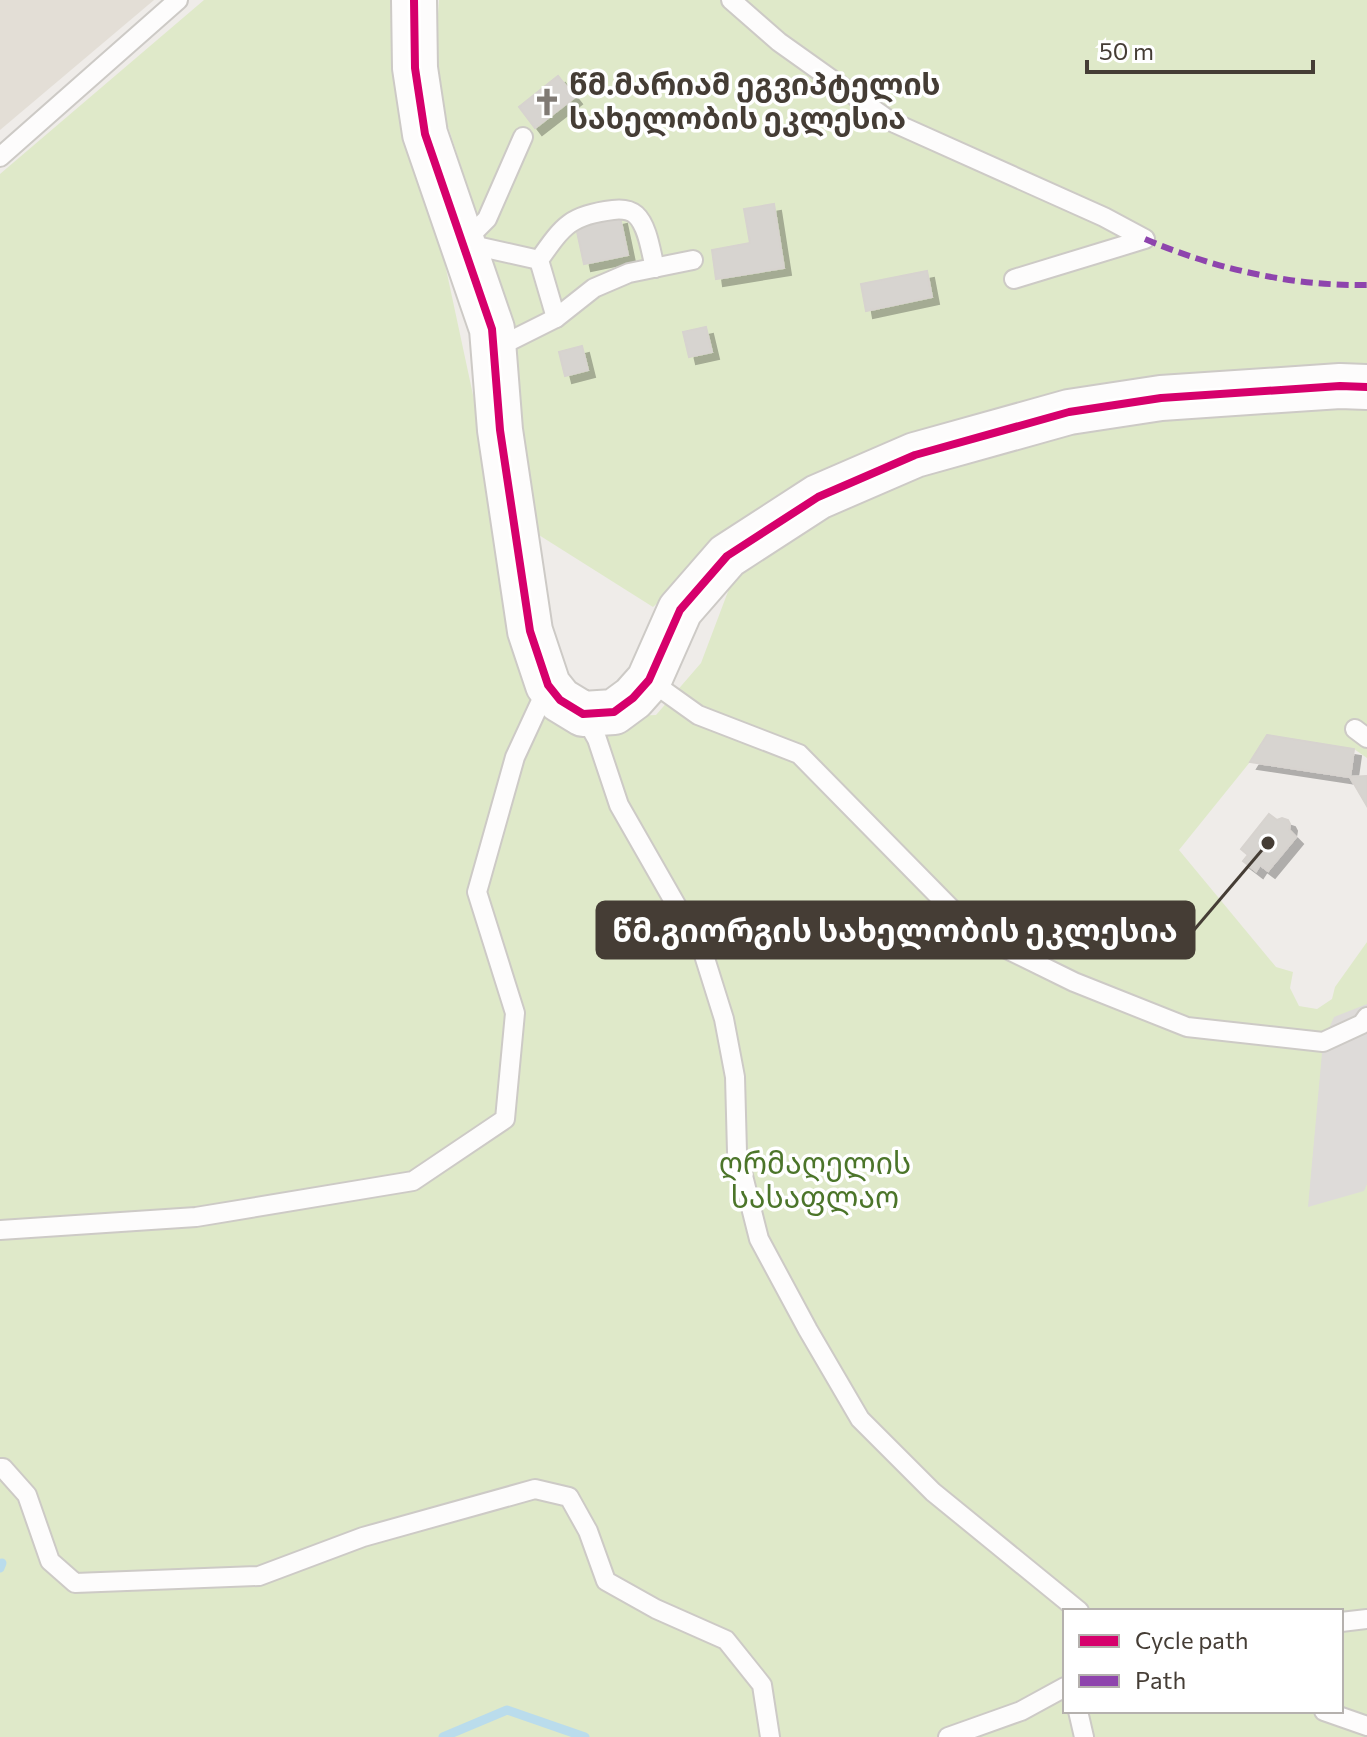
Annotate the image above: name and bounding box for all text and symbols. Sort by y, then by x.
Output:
scale bar [1087,24,1313,74]
text: 50 m [1099,36,1154,65]
place label: წმ.მარიამ ეგვიპტელის სახელობის ეკლესია [569,64,941,137]
church icon: წმ.მარიამ ეგვიპტელის სახელობის ეკლესია [532,87,562,117]
callout: წმ.გიორგის სახელობის ეკლესია [597,902,1194,958]
text: წმ.გიორგის სახელობის ეკლესია [612,909,1178,951]
park label: ღრმაღელის სასაფლაო [719,1143,911,1216]
legend [1063,1609,1343,1713]
text: Cycle path [1135,1625,1249,1654]
text: Path [1135,1665,1186,1694]

